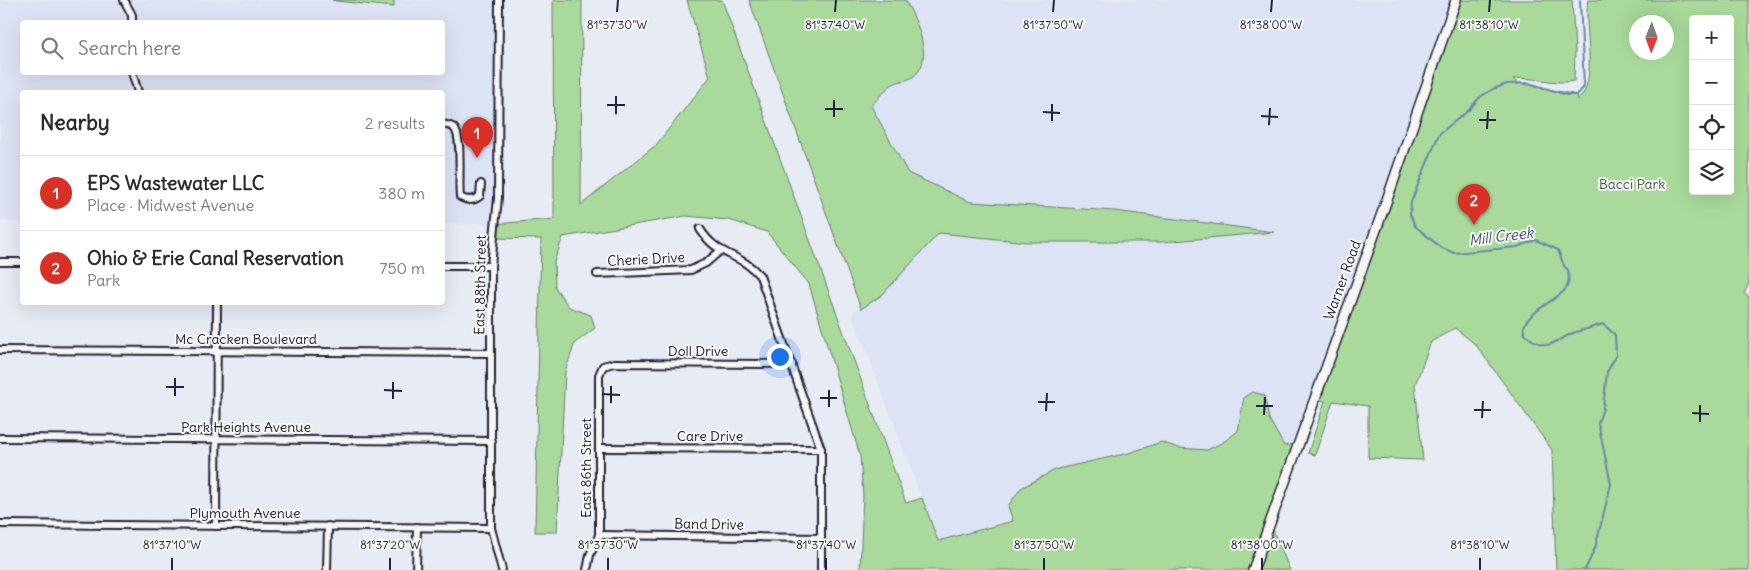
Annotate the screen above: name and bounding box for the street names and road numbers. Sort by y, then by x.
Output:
street label: East 88th Street [470,235,490,335]
street label: Warner Road [1319,238,1365,322]
street label: Cherie Drive [607,248,685,270]
street label: Mc Cracken Boulevard [175,330,317,348]
street label: Doll Drive [668,342,728,360]
street label: Park Heights Avenue [181,418,311,436]
street label: East 86th Street [577,418,595,518]
street label: Care Drive [677,427,743,445]
street label: Plymouth Avenue [190,504,300,522]
street label: Band Drive [674,514,744,534]

